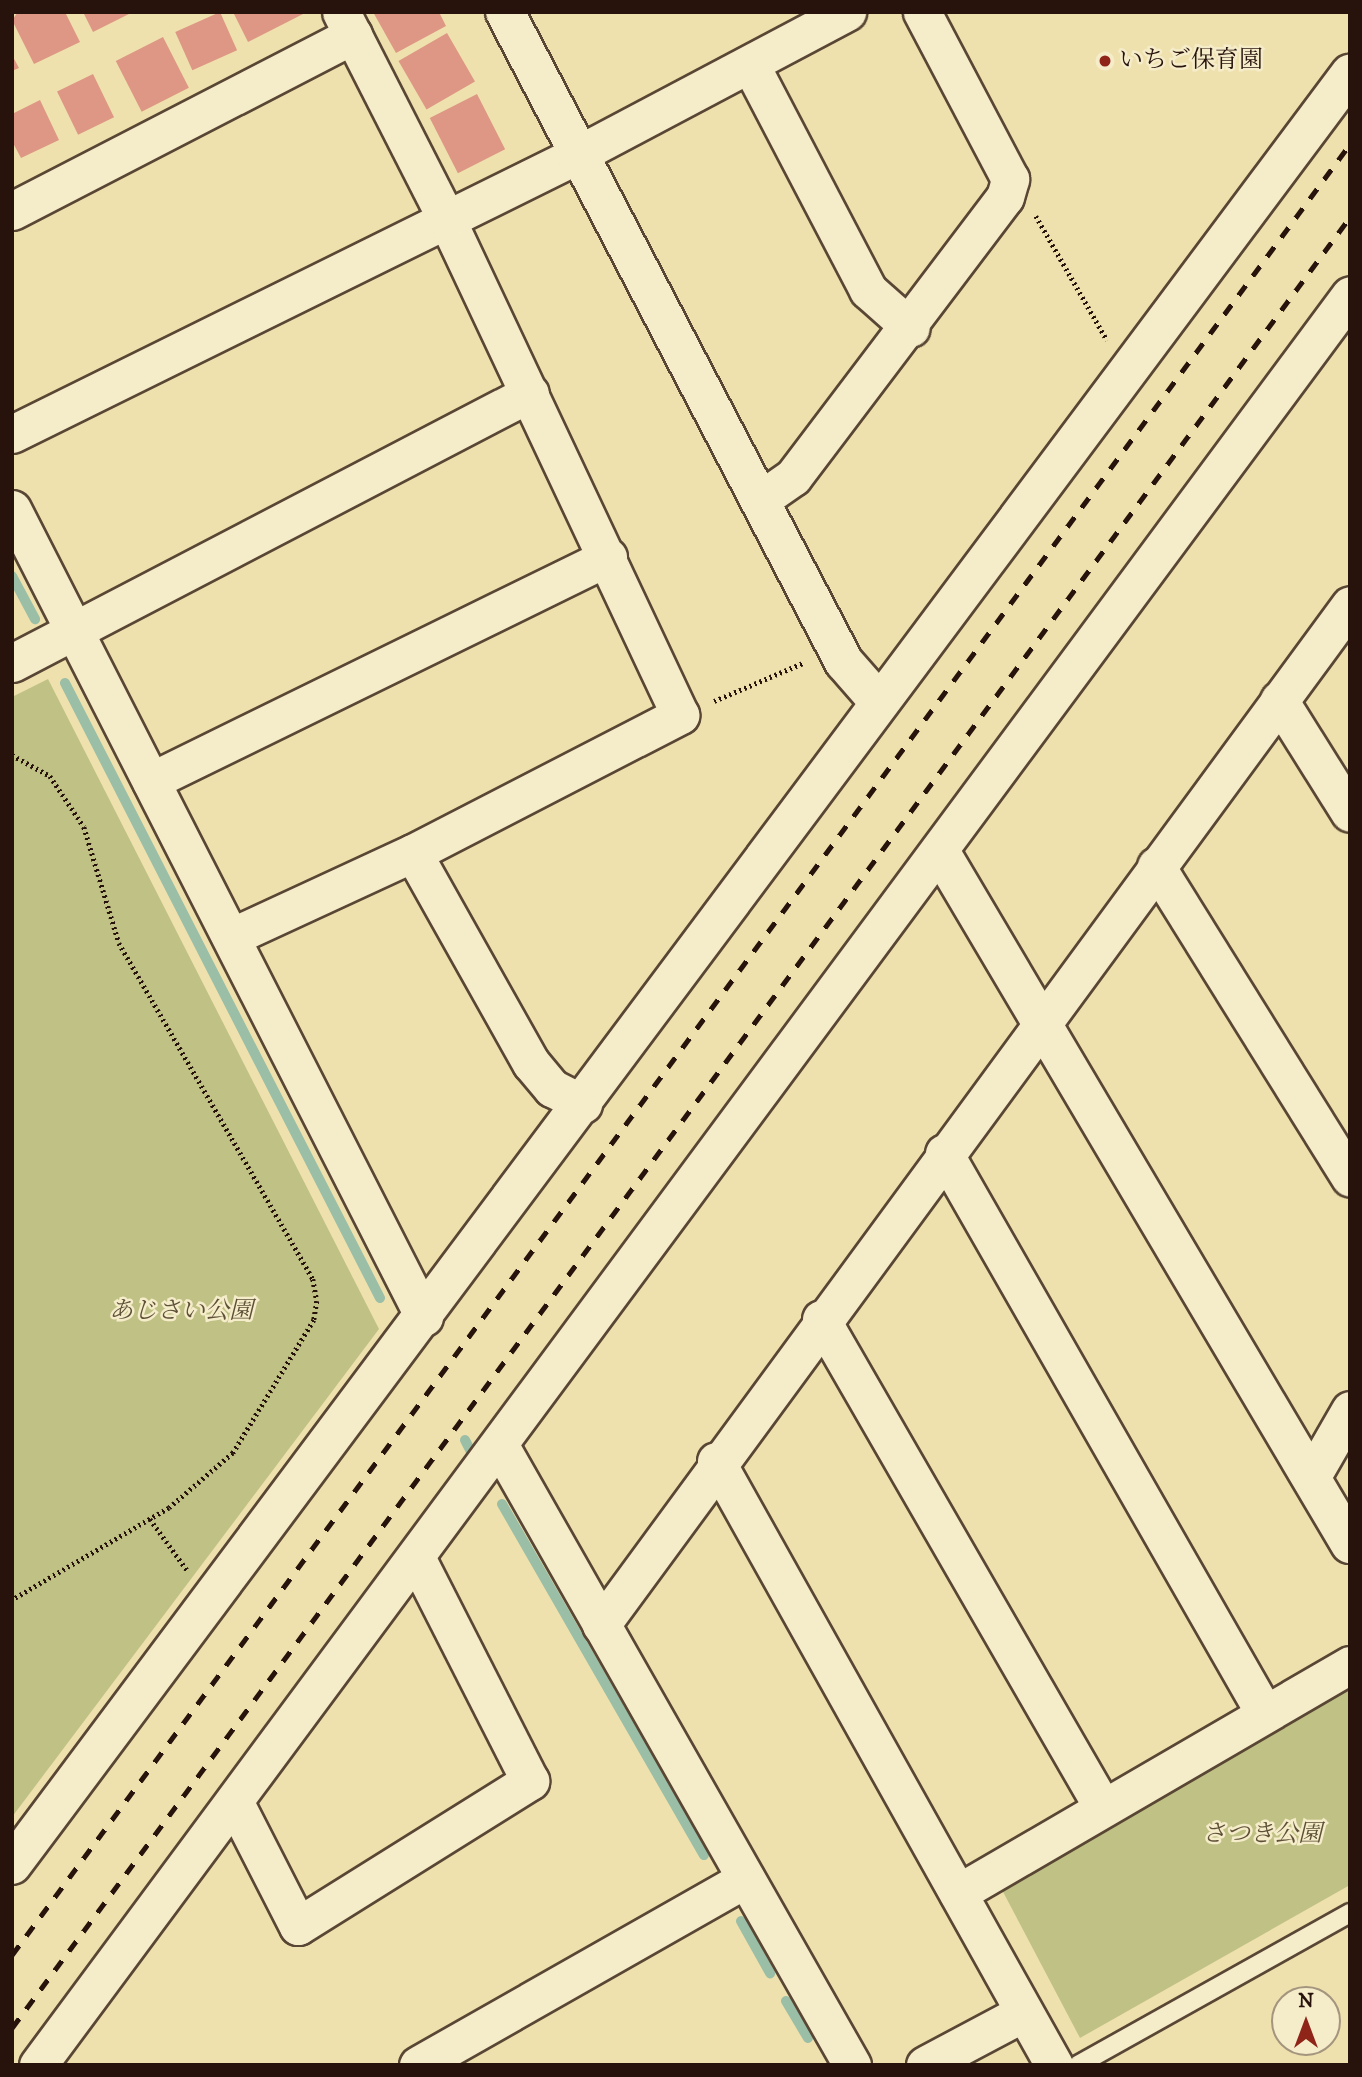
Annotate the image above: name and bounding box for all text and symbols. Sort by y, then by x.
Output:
place label: いちご保育園 [1119,47,1263,75]
marker: いちご保育園 [1097,53,1113,69]
park label: あじさい公園 [109,1298,253,1326]
park label: さつき公園 [1202,1821,1322,1849]
north arrow [1271,1986,1341,2056]
text: N [1298,1990,1314,2013]

